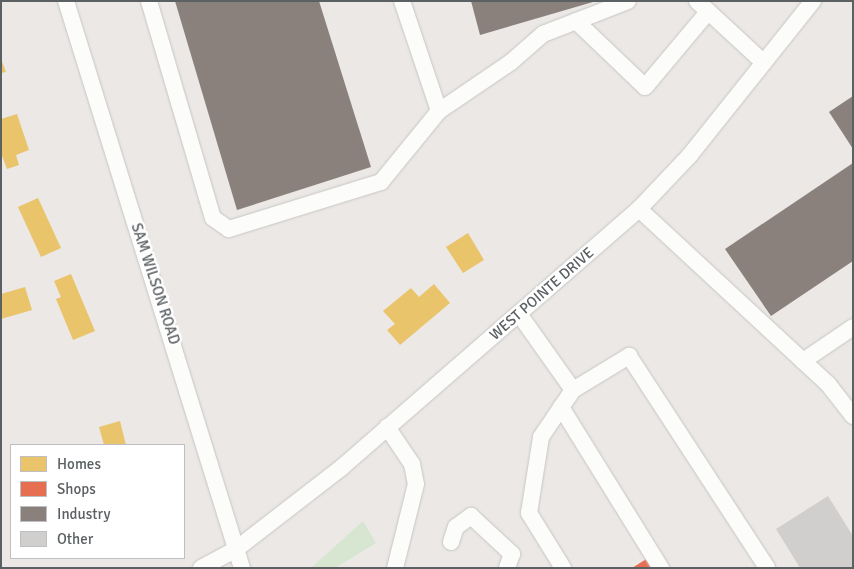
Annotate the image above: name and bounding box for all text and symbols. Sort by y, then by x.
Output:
street label: SAM WILSON ROAD [127,221,183,347]
street label: WEST POINTE DRIVE [486,244,598,344]
legend [10,444,185,559]
text: Homes [57,455,101,473]
text: Shops [57,480,96,498]
text: Industry [57,505,110,523]
text: Other [57,530,93,548]

